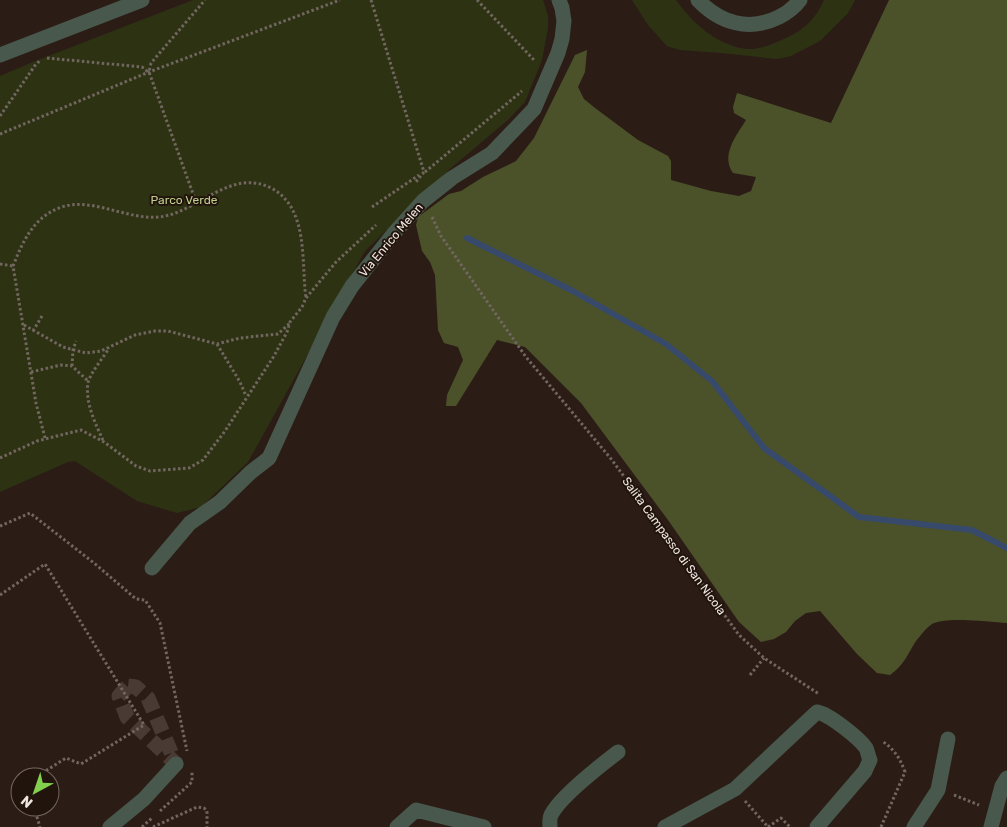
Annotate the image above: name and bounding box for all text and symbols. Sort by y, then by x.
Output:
park label: Parco Verde [150,193,218,207]
street label: Via Enrico Melen [356,200,426,280]
street label: Salita Campasso di San Nicola [619,474,729,618]
north arrow [10,767,60,817]
text: N [18,792,36,811]

